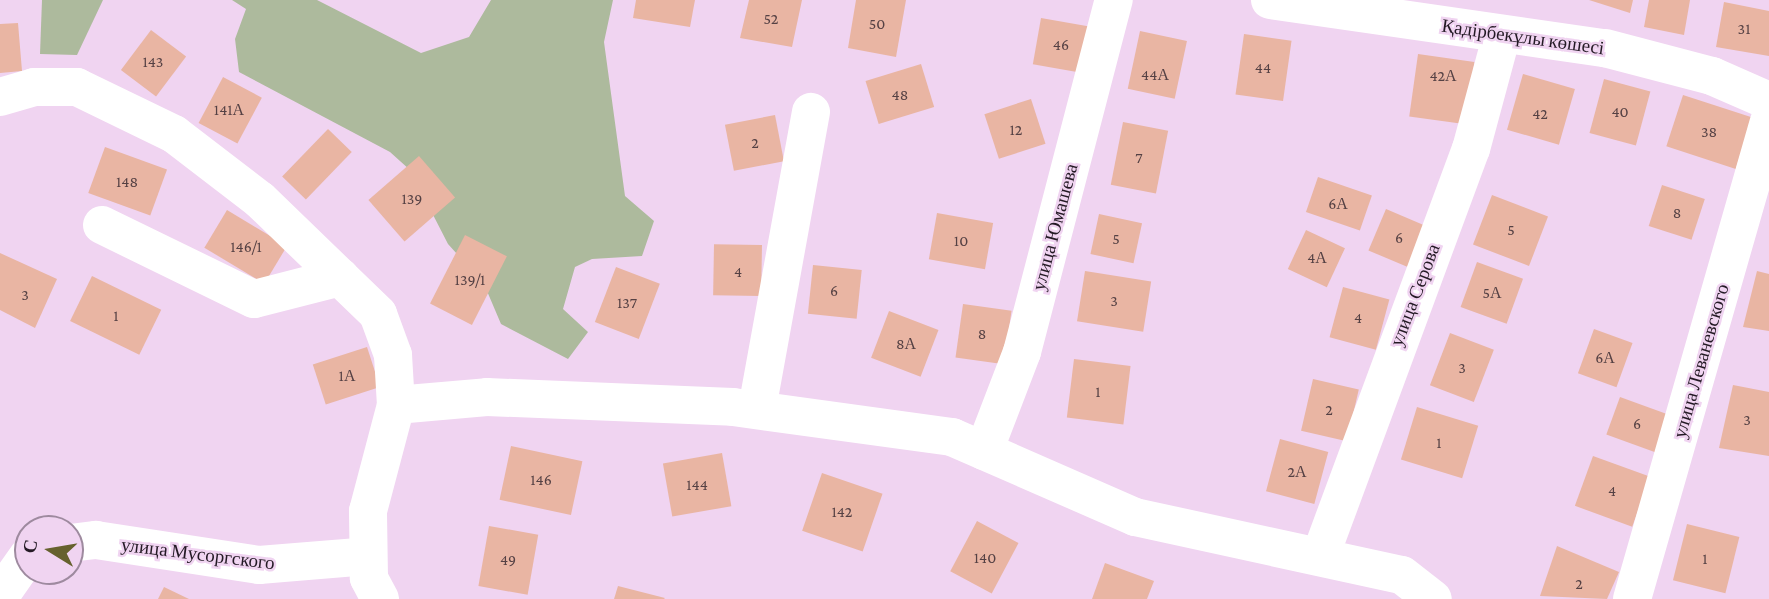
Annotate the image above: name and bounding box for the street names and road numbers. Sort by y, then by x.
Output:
street label: Қадірбекұлы көшесі [1440,14,1606,60]
street label: улица Юмашева [1027,161,1083,293]
street label: улица Серова [1385,241,1445,349]
street label: улица Леваневского [1668,281,1734,441]
street label: улица Мусоргского [120,533,276,575]

